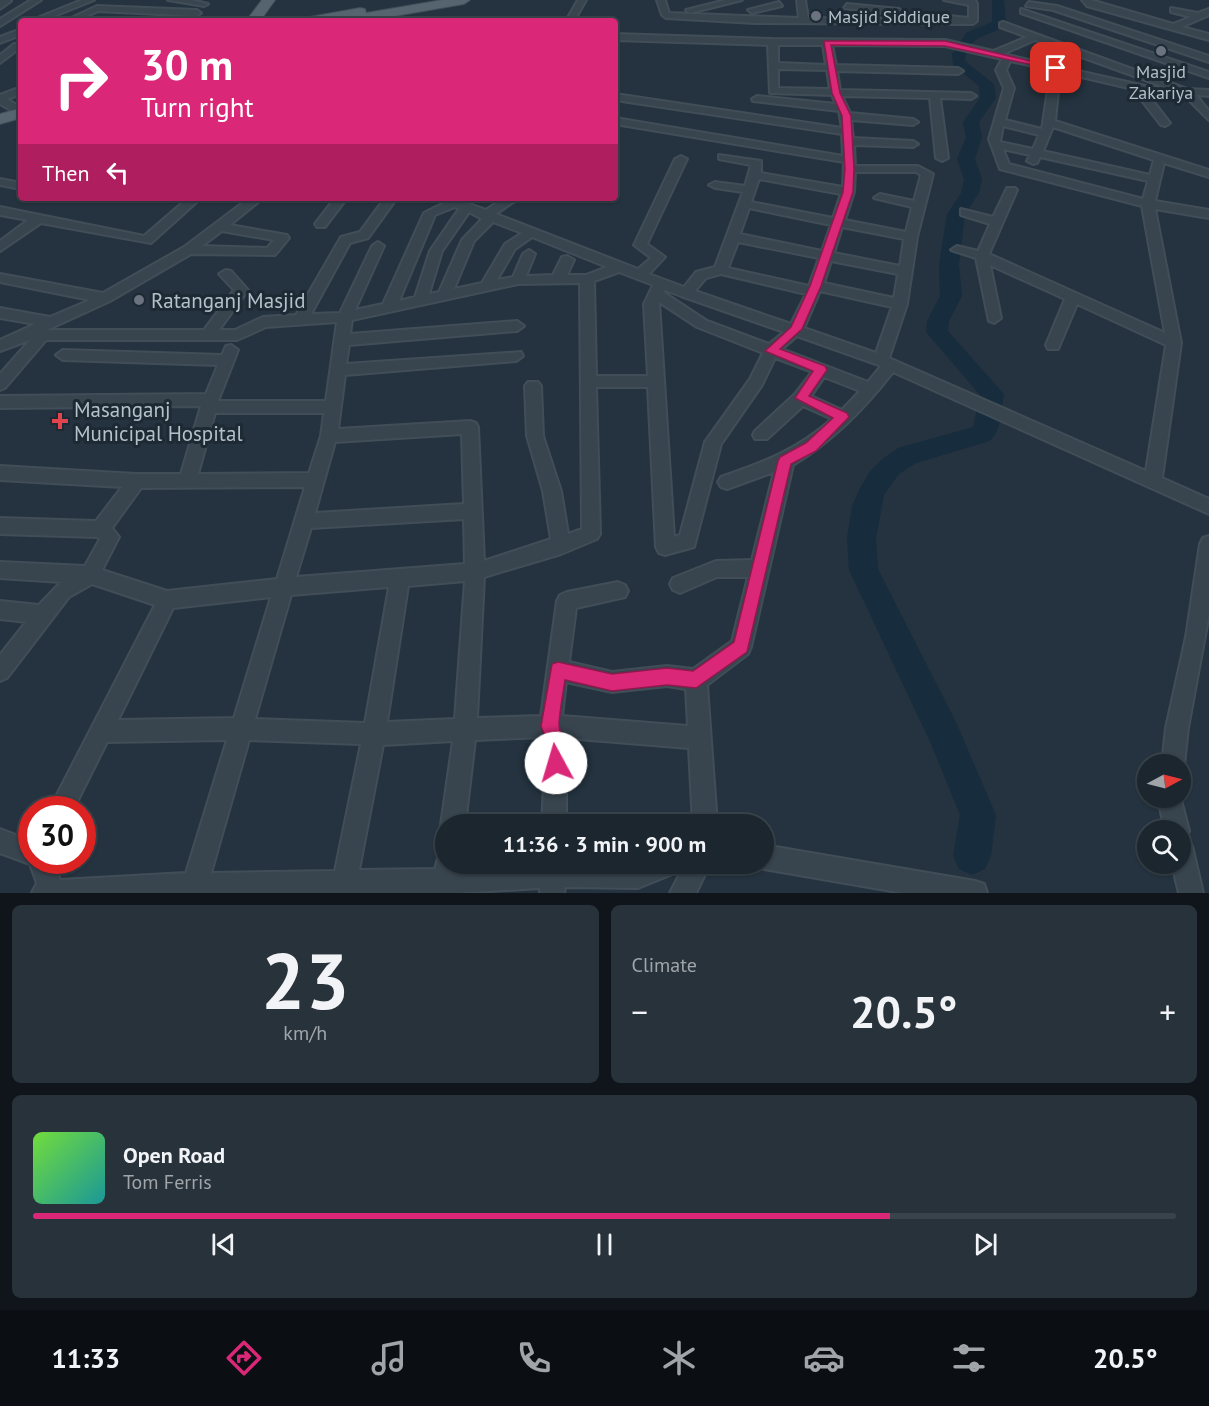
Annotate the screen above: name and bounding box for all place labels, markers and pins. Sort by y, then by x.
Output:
place label: Masjid Siddique [828,5,950,28]
marker: Masjid Siddique [809,9,823,23]
pin [1030,42,1081,93]
marker: Masjid Zakariya [1154,44,1168,58]
place label: Masjid Zakariya [1129,60,1193,104]
place label: Ratanganj Masjid [151,287,306,314]
marker: Ratanganj Masjid [132,293,146,307]
place label: Masanganj Municipal Hospital [74,396,243,447]
marker: Masanganj Municipal Hospital [51,412,69,430]

